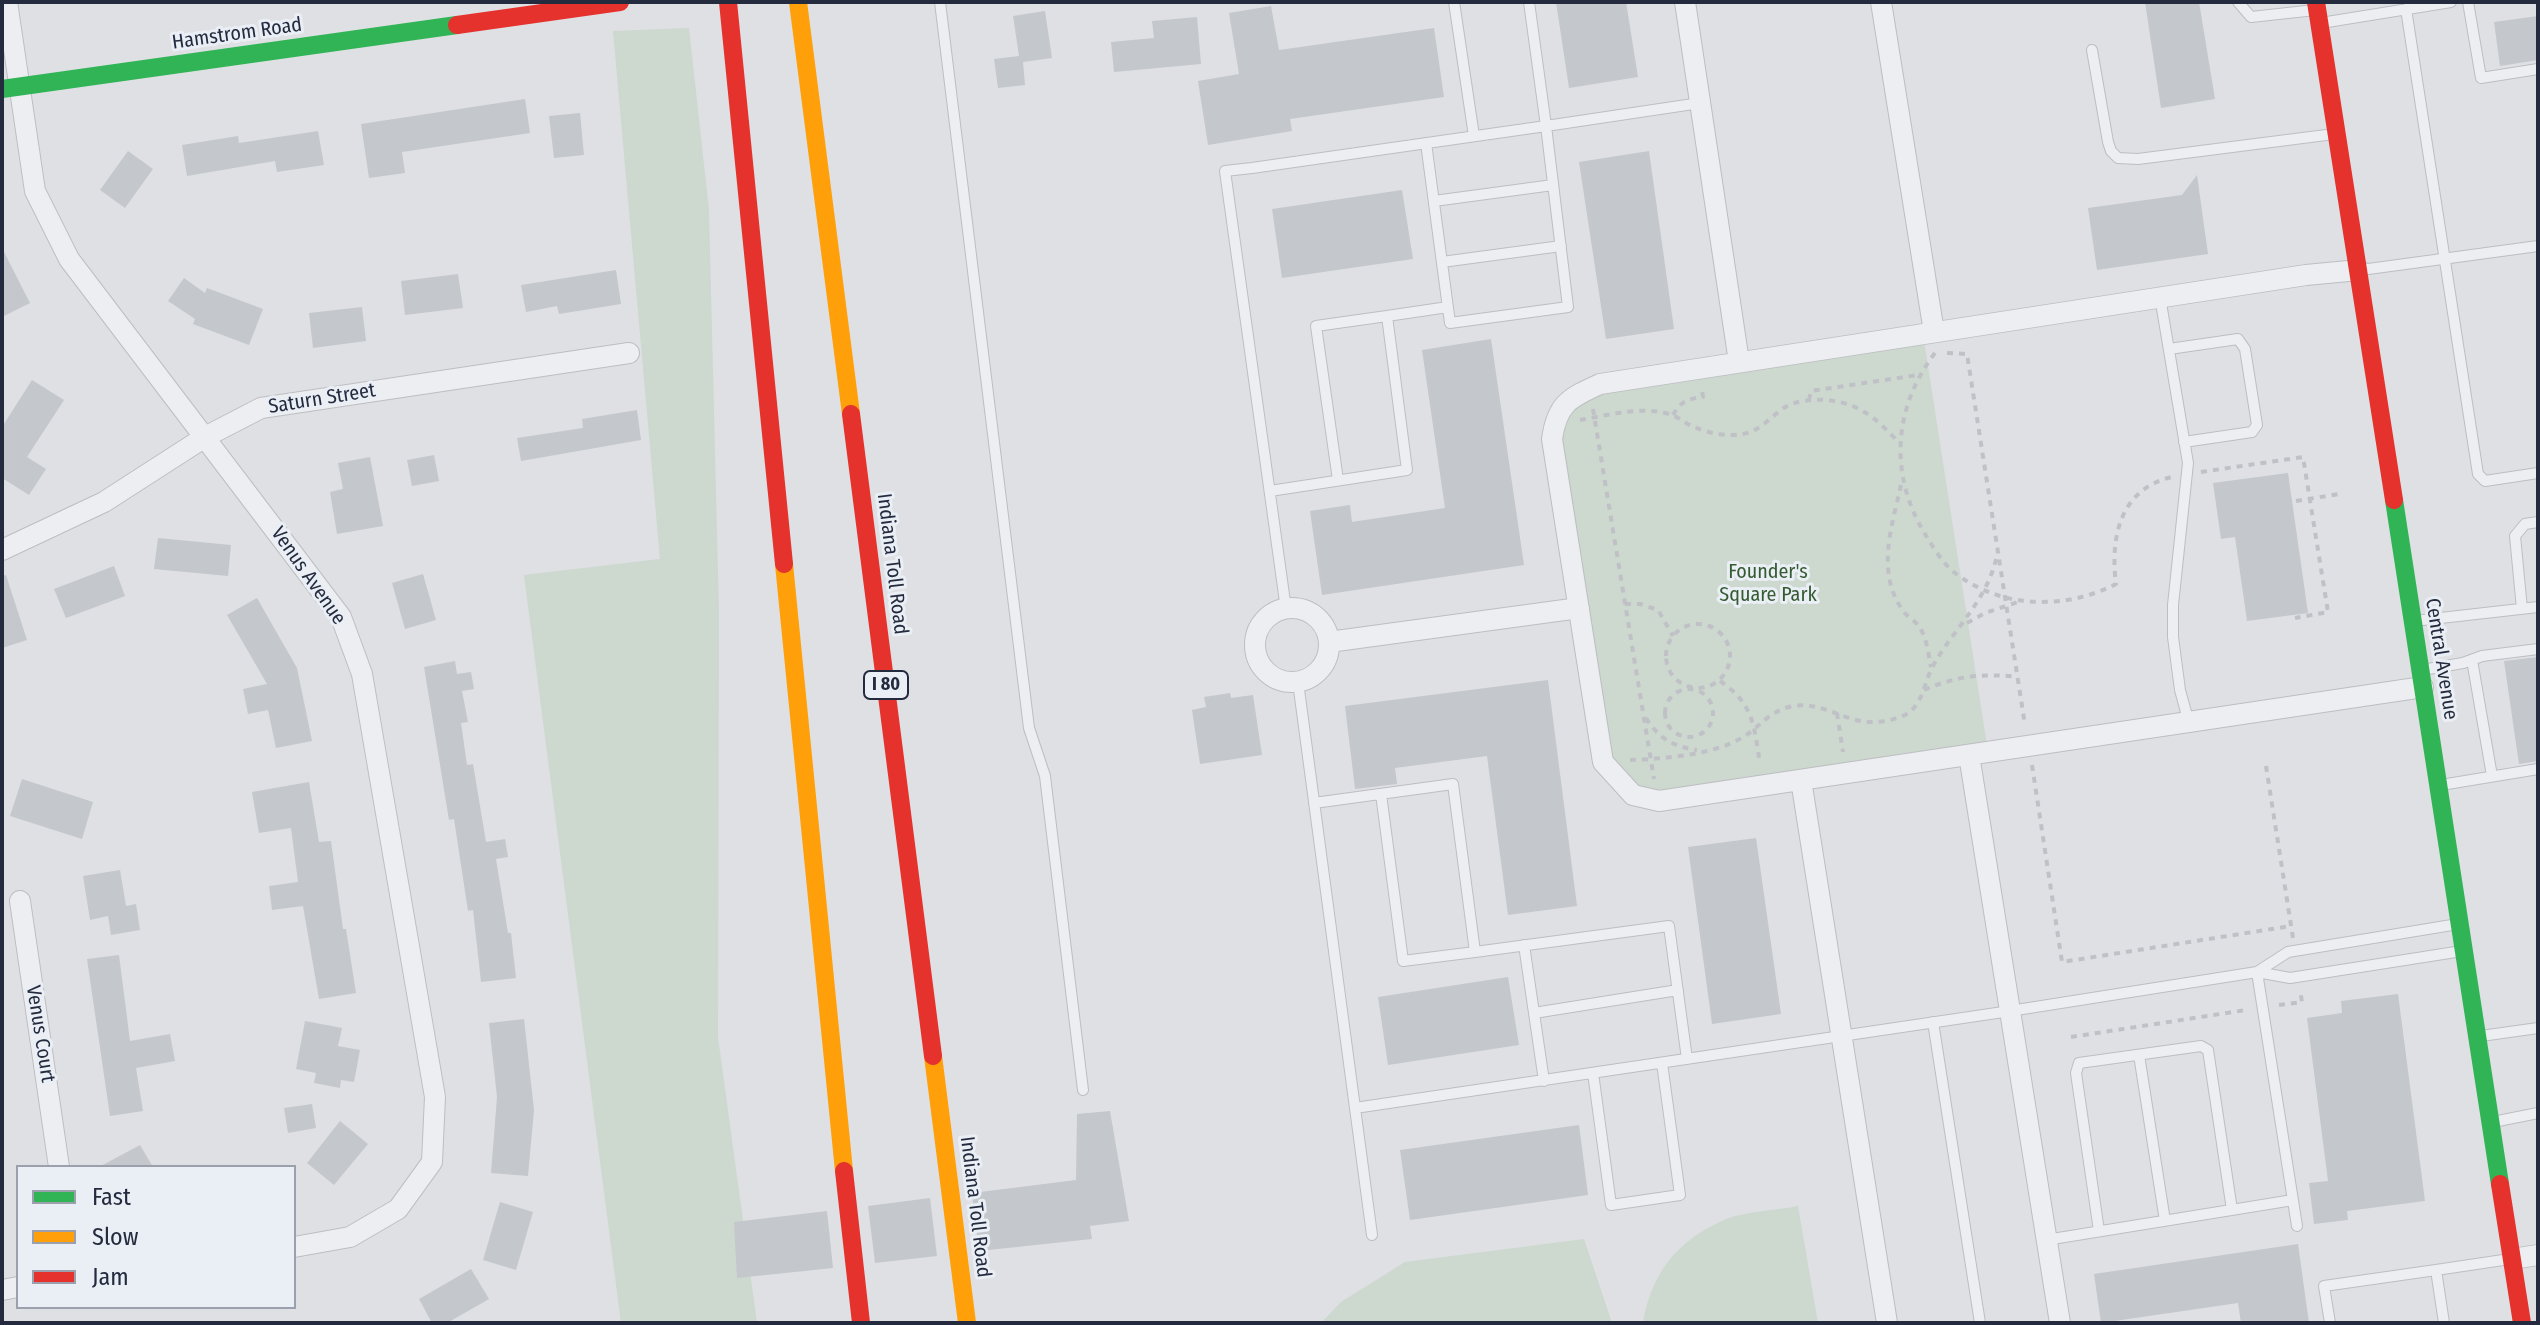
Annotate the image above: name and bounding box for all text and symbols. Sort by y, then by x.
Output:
street label: Hamstrom Road [171,13,303,55]
street label: Saturn Street [267,379,377,419]
street label: Indiana Toll Road [871,492,913,636]
street label: Venus Avenue [266,522,350,630]
park label: Founder's Square Park [1719,560,1817,607]
street label: Central Avenue [2420,596,2462,722]
road number: I 80 [864,671,908,699]
street label: Venus Court [20,984,60,1084]
street label: Indiana Toll Road [954,1135,996,1279]
legend [16,1165,296,1309]
text: Fast [92,1183,131,1211]
text: Slow [92,1223,138,1251]
text: Jam [92,1263,129,1291]

